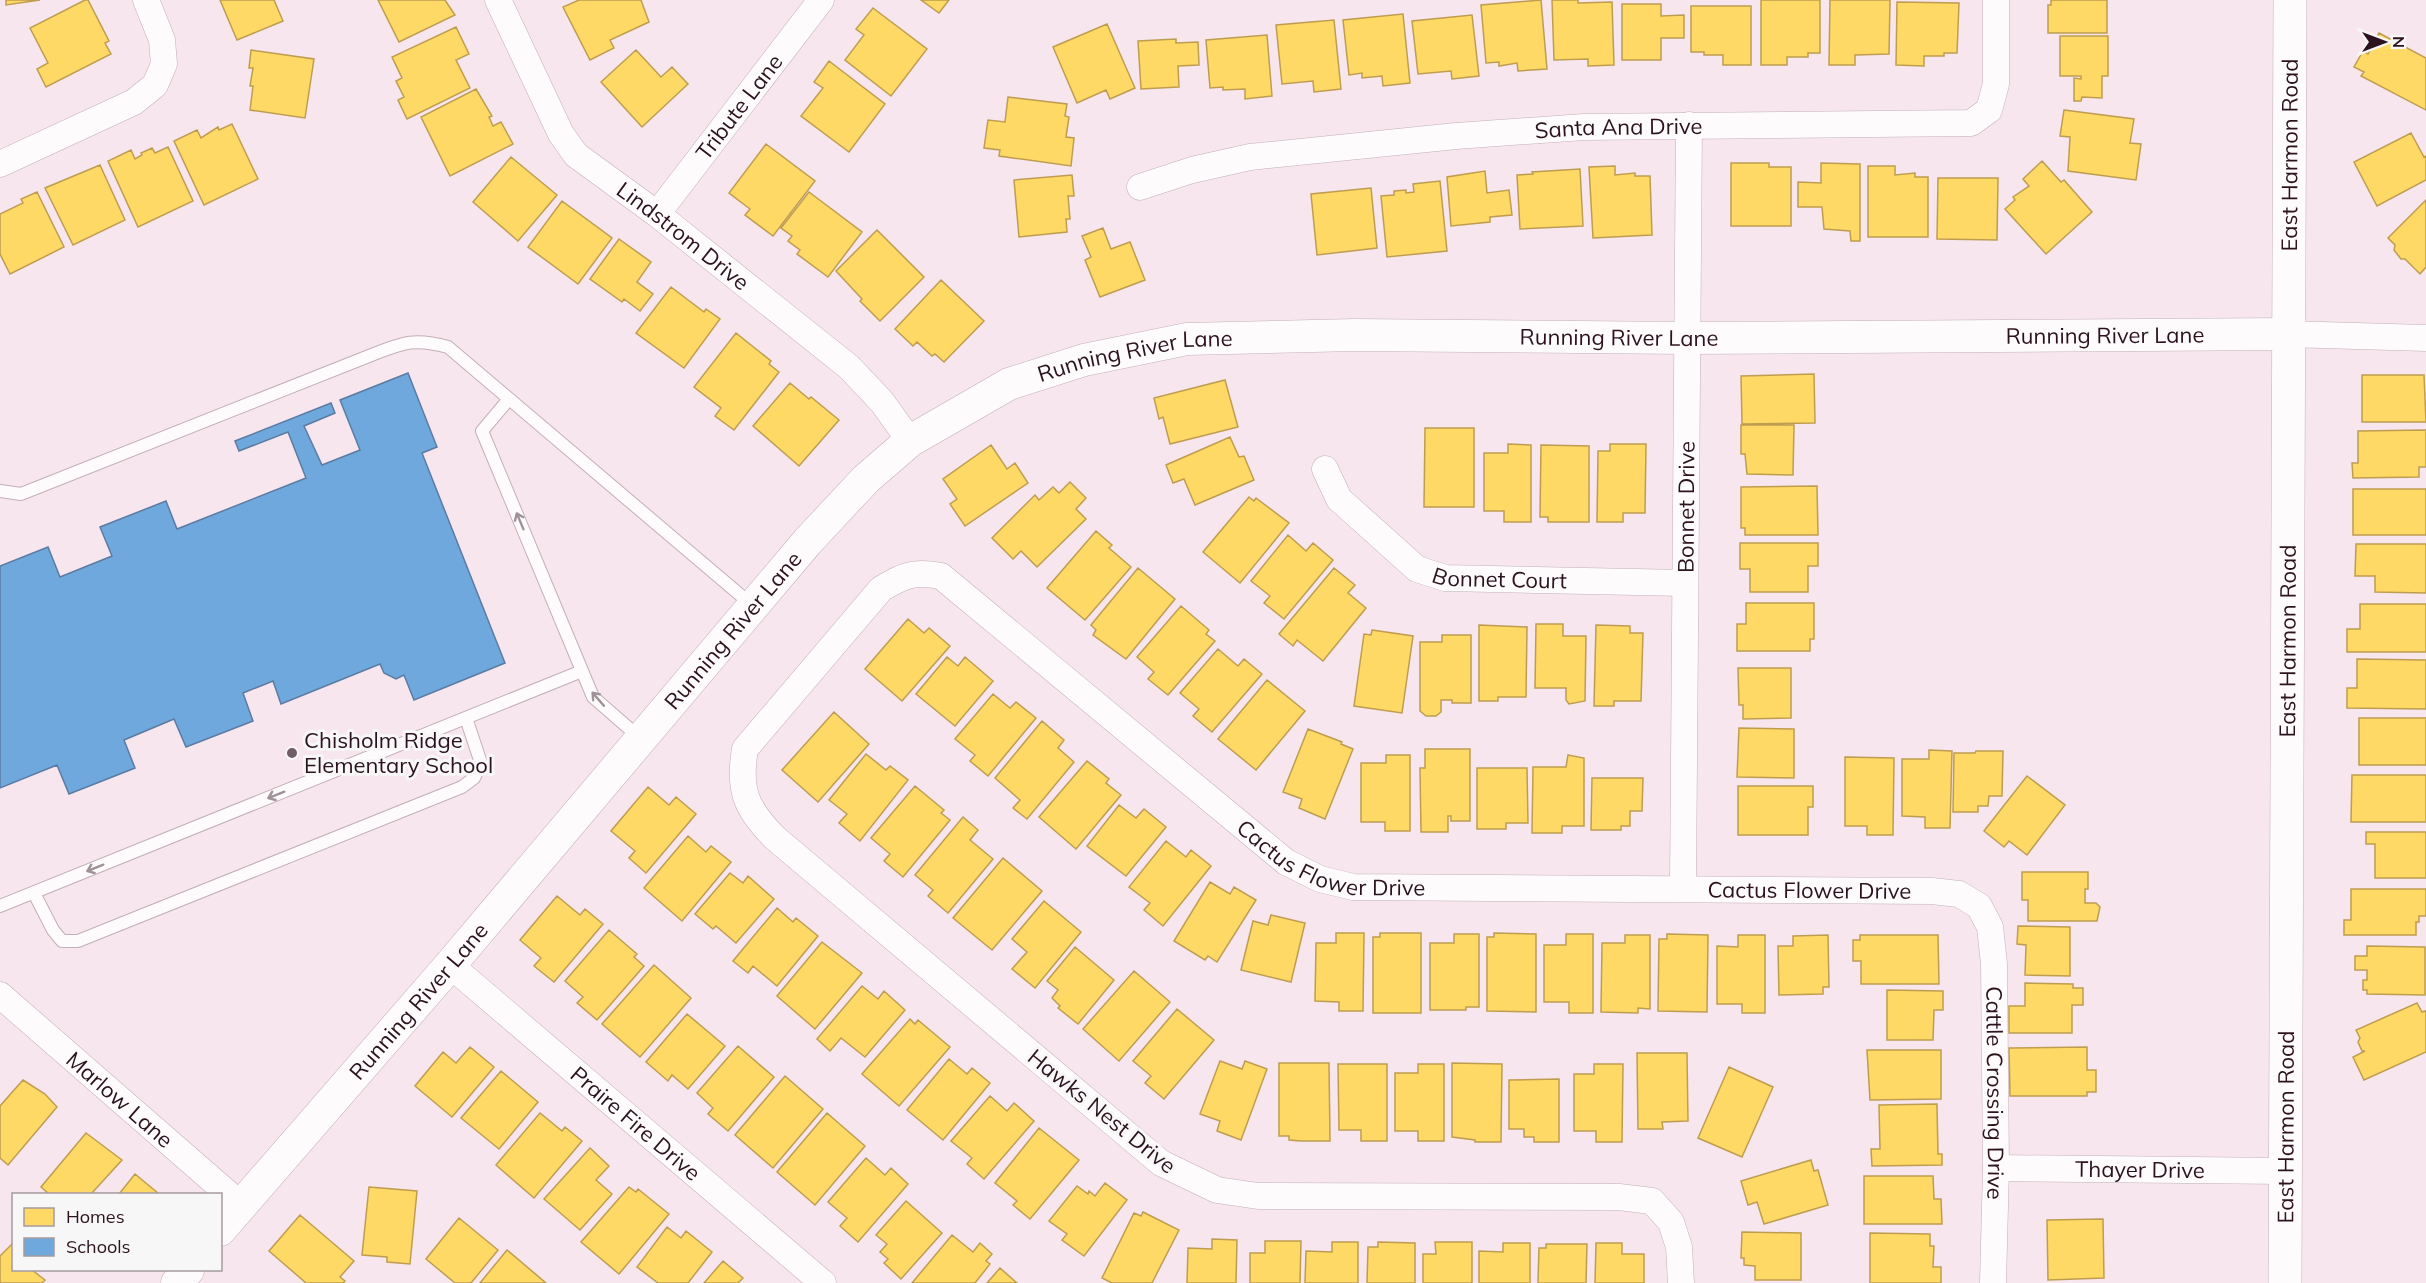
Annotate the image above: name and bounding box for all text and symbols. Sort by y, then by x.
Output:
north arrow [2354,12,2414,72]
text: N [2389,36,2409,48]
street label: Tribute Lane [690,48,789,165]
street label: East Harmon Road [2275,59,2304,251]
street label: Santa Ana Drive [1534,112,1702,144]
street label: Lindstrom Drive [611,175,755,296]
street label: Running River Lane [2006,321,2204,350]
street label: Running River Lane [1519,322,1718,352]
street label: Running River Lane [1034,324,1233,388]
street label: Bonnet Drive [1671,441,1701,573]
one-way arrow [514,513,525,531]
street label: Running River Lane [658,545,807,715]
street label: East Harmon Road [2273,545,2302,737]
street label: Bonnet Court [1429,561,1568,595]
one-way arrow [591,692,605,707]
place label: Chisholm Ridge Elementary School [304,726,493,779]
marker: Chisholm Ridge Elementary School [285,746,299,760]
one-way arrow [267,790,286,801]
street label: Cactus Flower Drive [1231,813,1425,902]
one-way arrow [86,863,105,874]
street label: Cactus Flower Drive [1707,875,1911,905]
street label: Running River Lane [343,917,494,1085]
street label: Cattle Crossing Drive [1980,986,2010,1200]
street label: East Harmon Road [2271,1031,2300,1223]
street label: Hawks Nest Drive [1022,1043,1182,1179]
street label: Marlow Lane [61,1045,179,1154]
street label: Praire Fire Drive [565,1060,707,1187]
street label: Thayer Drive [2075,1155,2205,1184]
legend [12,1193,222,1271]
text: Homes [66,1205,125,1228]
text: Schools [66,1235,131,1258]

